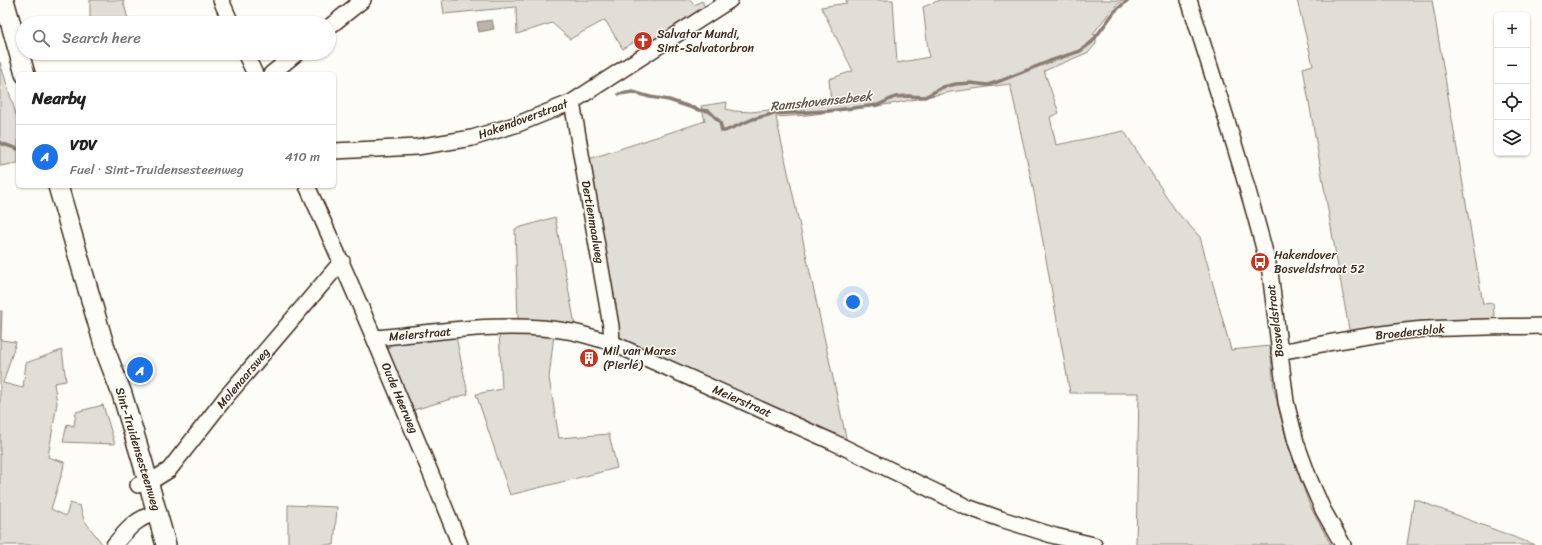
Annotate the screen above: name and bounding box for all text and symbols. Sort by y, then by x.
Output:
map controls [1494,12,1530,156]
button: + [1494,12,1530,48]
search box [16,16,336,60]
place label: Salvator Mundi, Sint-Salvatorbron [657,23,755,59]
text: Search here [62,25,141,51]
icon: search [30,27,52,49]
church icon: Salvator Mundi, Sint-Salvatorbron [632,30,654,52]
button: − [1494,48,1530,84]
text: Nearby [32,83,86,113]
water label: Ramshovensebeek [769,84,875,118]
button: locate [1494,84,1530,120]
street label: Hakendoverstraat [475,92,572,145]
button: layers [1494,120,1530,156]
text: VDV [70,132,97,158]
text: A [41,145,49,168]
text: 410 m [285,145,320,168]
text: Fuel · Sint-Truidensesteenweg [70,158,244,181]
street label: Dertienmaalweg [575,179,611,265]
place label: Hakendover Bosveldstraat 52 [1274,244,1365,280]
bus stop icon: Hakendover Bosveldstraat 52 [1249,251,1271,273]
street label: Bosveldstraat [1260,283,1290,359]
your location [843,292,863,312]
street label: Broedersblok [1374,317,1446,347]
street label: Meierstraat [388,320,452,348]
place label: Mil van Mares (Pierlé) [603,340,677,376]
street label: Molenaarsweg [210,342,276,414]
building icon: Mil van Mares (Pierlé) [578,347,600,369]
pin: A [127,355,153,385]
street label: Oude Heerweg [375,359,425,437]
street label: Meierstraat [709,378,775,424]
street label: Sint-Truidensesteenweg [109,384,167,514]

